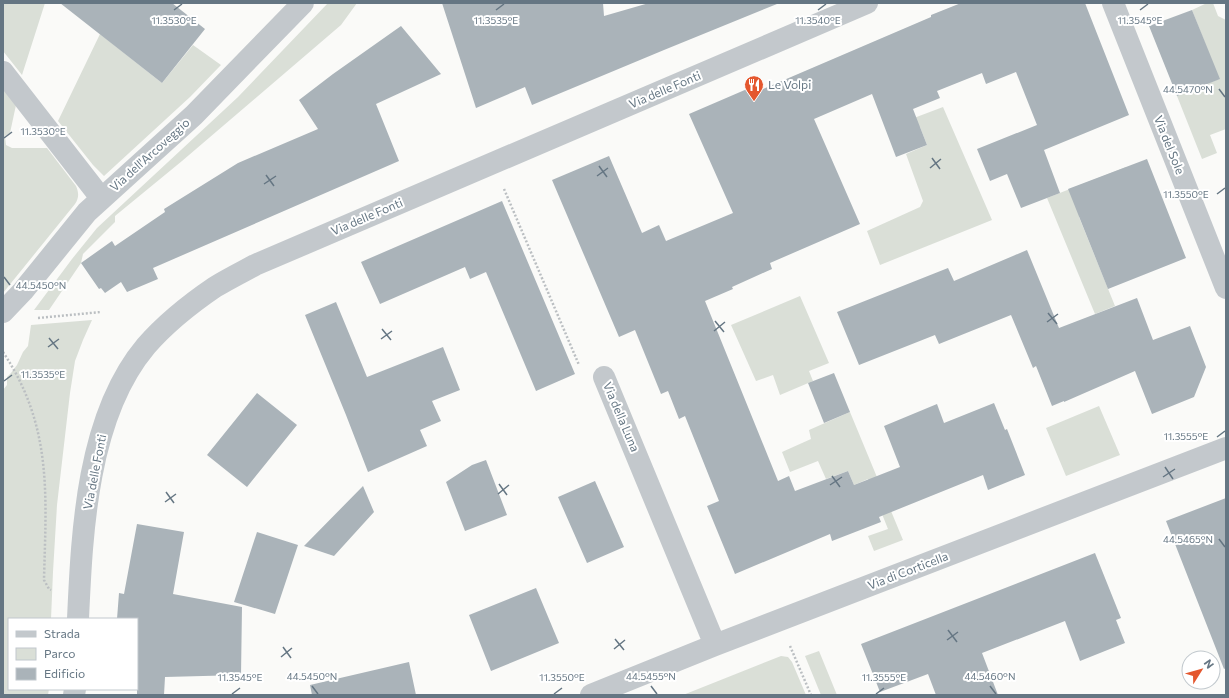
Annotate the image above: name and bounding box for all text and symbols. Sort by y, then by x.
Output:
text: 11.3530°E [151,14,197,26]
text: 11.3535°E [474,14,518,26]
text: 11.3540°E [795,14,841,26]
text: 11.3545°E [1118,14,1162,26]
street label: Via delle Fonti [627,68,703,110]
restaurant icon: Le Volpi [743,74,765,102]
place label: Le Volpi [768,77,811,91]
text: 44.5470°N [1163,83,1213,95]
street label: Via del Sole [1152,113,1188,176]
street label: Via dell'Arcoveggio [107,115,192,194]
text: 11.3530°E [20,125,66,137]
text: 11.3550°E [1163,188,1209,200]
street label: Via delle Fonti [329,195,405,237]
text: 44.5450°N [16,279,66,291]
text: 11.3535°E [21,368,65,380]
street label: Via della Luna [601,380,643,454]
text: 11.3555°E [1164,430,1208,442]
street label: Via delle Fonti [80,433,108,511]
text: 44.5465°N [1163,533,1213,545]
street label: Via di Corticella [865,548,950,592]
legend [8,618,138,690]
text: Strada [44,626,80,640]
text: Parco [44,646,76,660]
north arrow [1181,650,1221,690]
text: N [1202,656,1217,671]
text: Edificio [44,666,85,680]
text: 44.5450°N [287,670,337,682]
text: 44.5455°N [626,670,676,682]
text: 44.5460°N [965,670,1015,682]
text: 11.3545°E [218,671,262,683]
text: 11.3550°E [539,671,585,683]
text: 11.3555°E [862,671,906,683]

